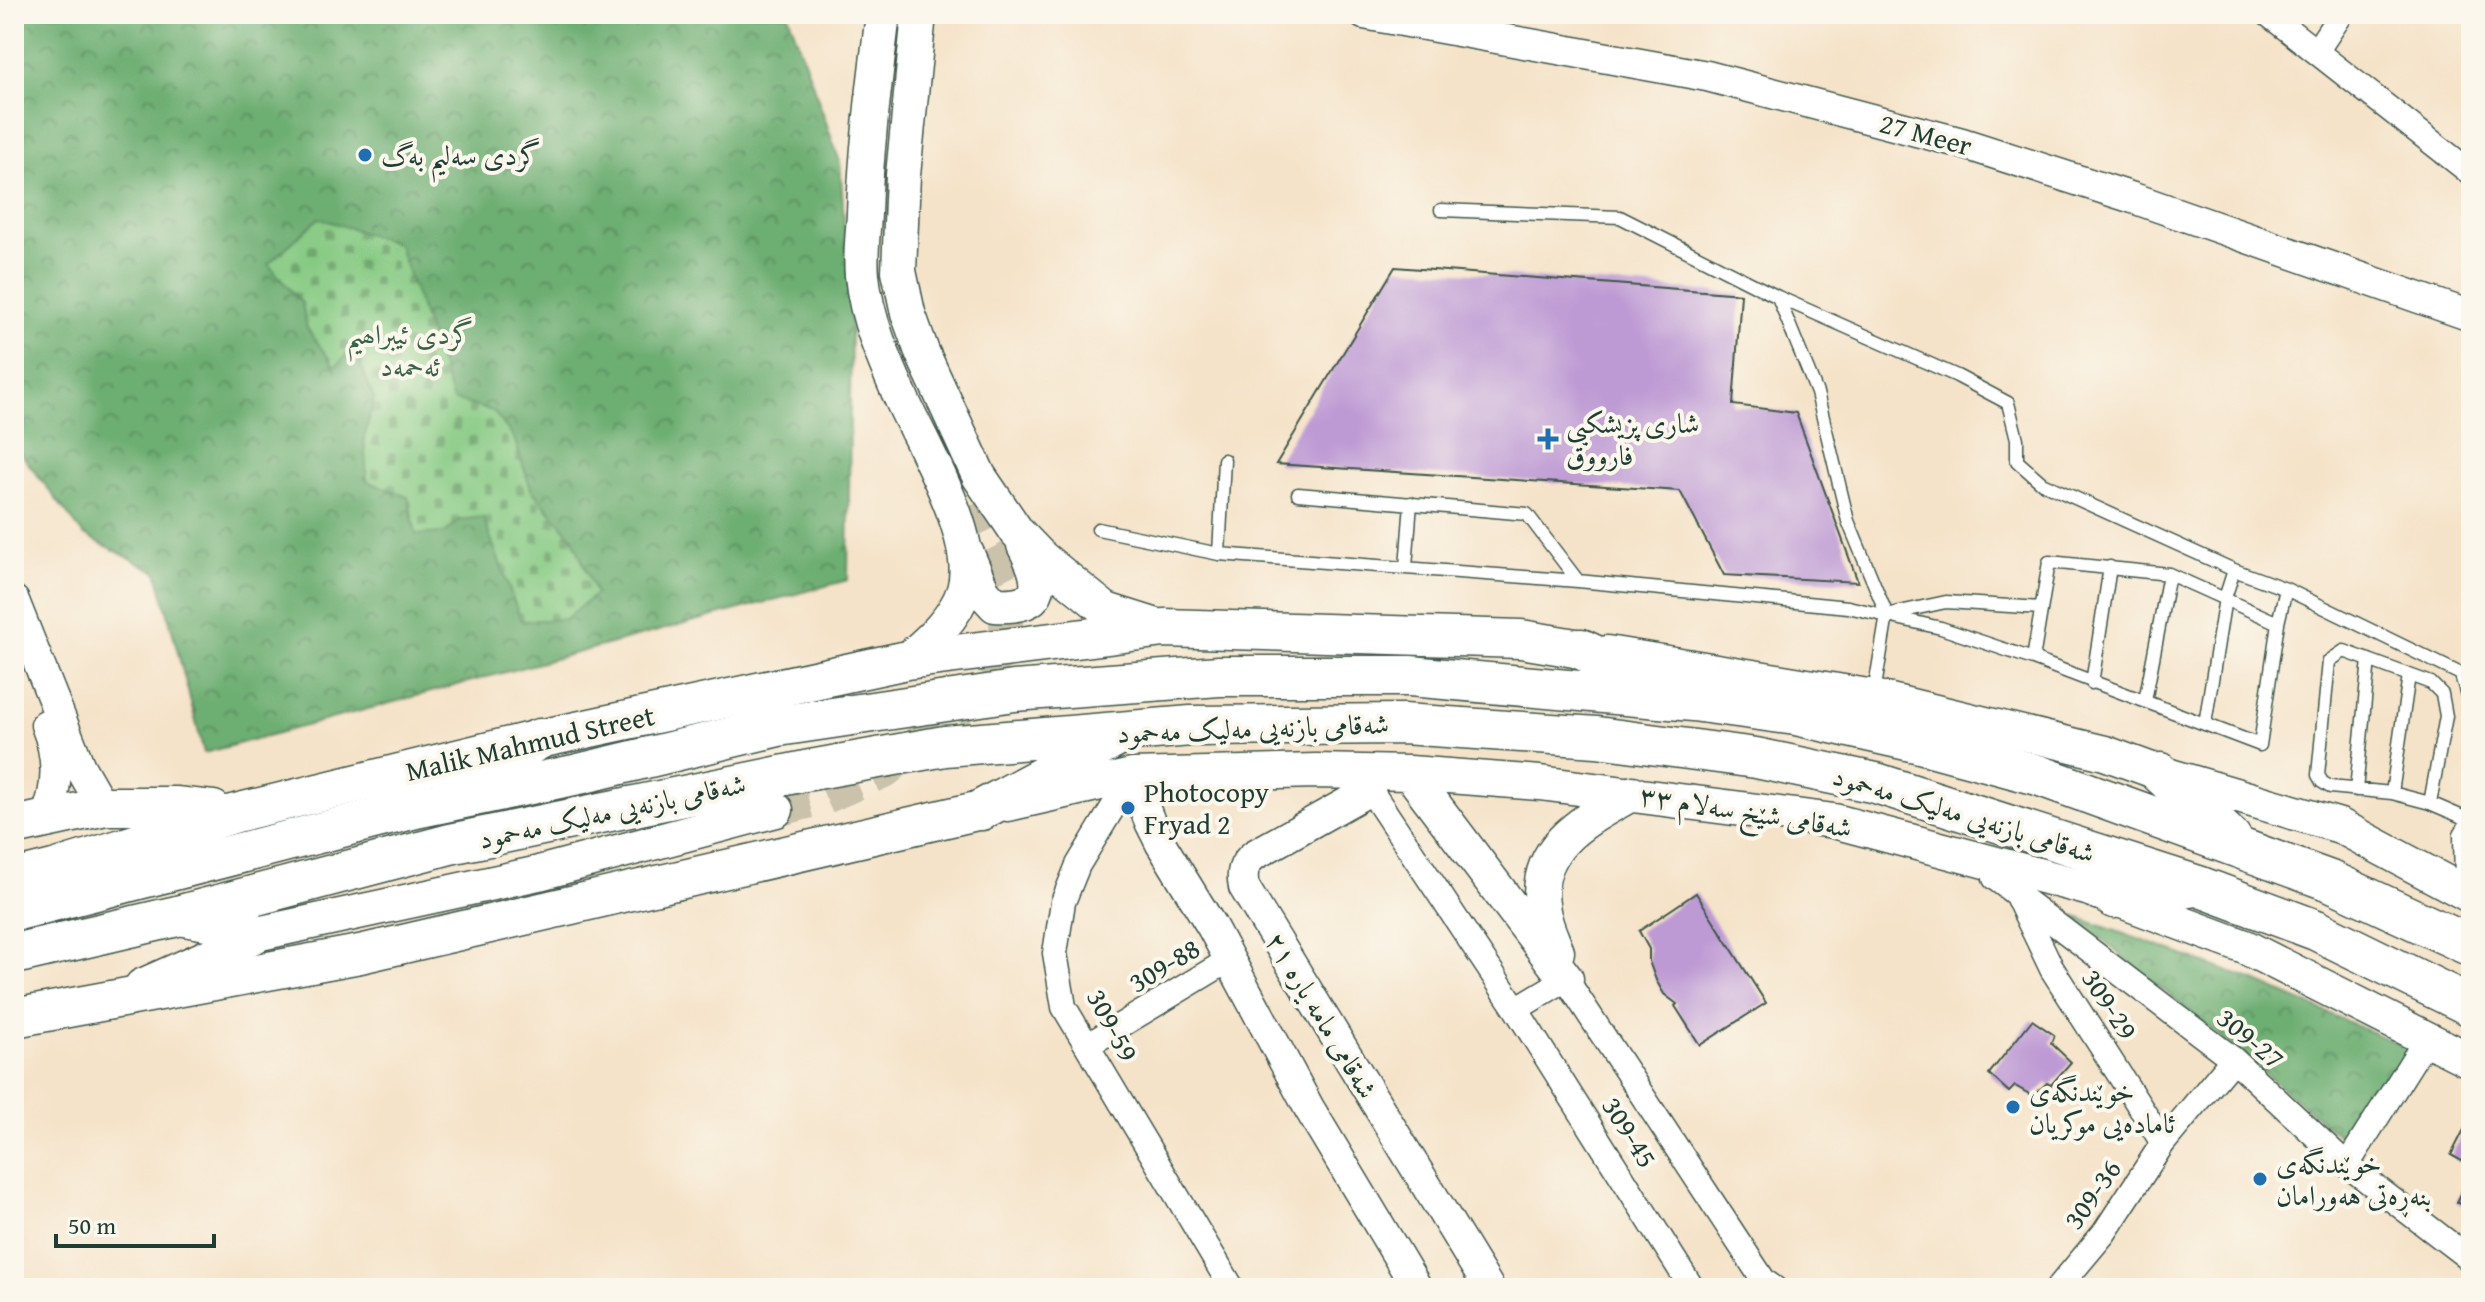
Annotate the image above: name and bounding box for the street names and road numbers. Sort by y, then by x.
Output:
street label: 27 Meer [1875,102,1977,166]
street label: Malik Mahmud Street [401,694,658,791]
street label: شەقامی بازنەیی مەلیک مەحمود [1116,702,1390,753]
street label: شەقامی بازنەیی مەلیک مەحمود [1828,754,2100,873]
street label: شەقامی بازنەیی مەلیک مەحمود [474,762,749,859]
street label: شەقامی شێخ سەلام ٣٣ [1636,773,1855,852]
street label: شەقامی مامە یارە ٢١ [1256,923,1389,1106]
street label: 309-88 [1120,927,1207,1002]
street label: 309-29 [2072,960,2149,1047]
street label: 309-59 [1077,981,1150,1068]
street label: 309-27 [2209,997,2294,1078]
street label: 309-45 [1593,1088,1668,1175]
street label: 309-36 [2053,1150,2130,1237]

